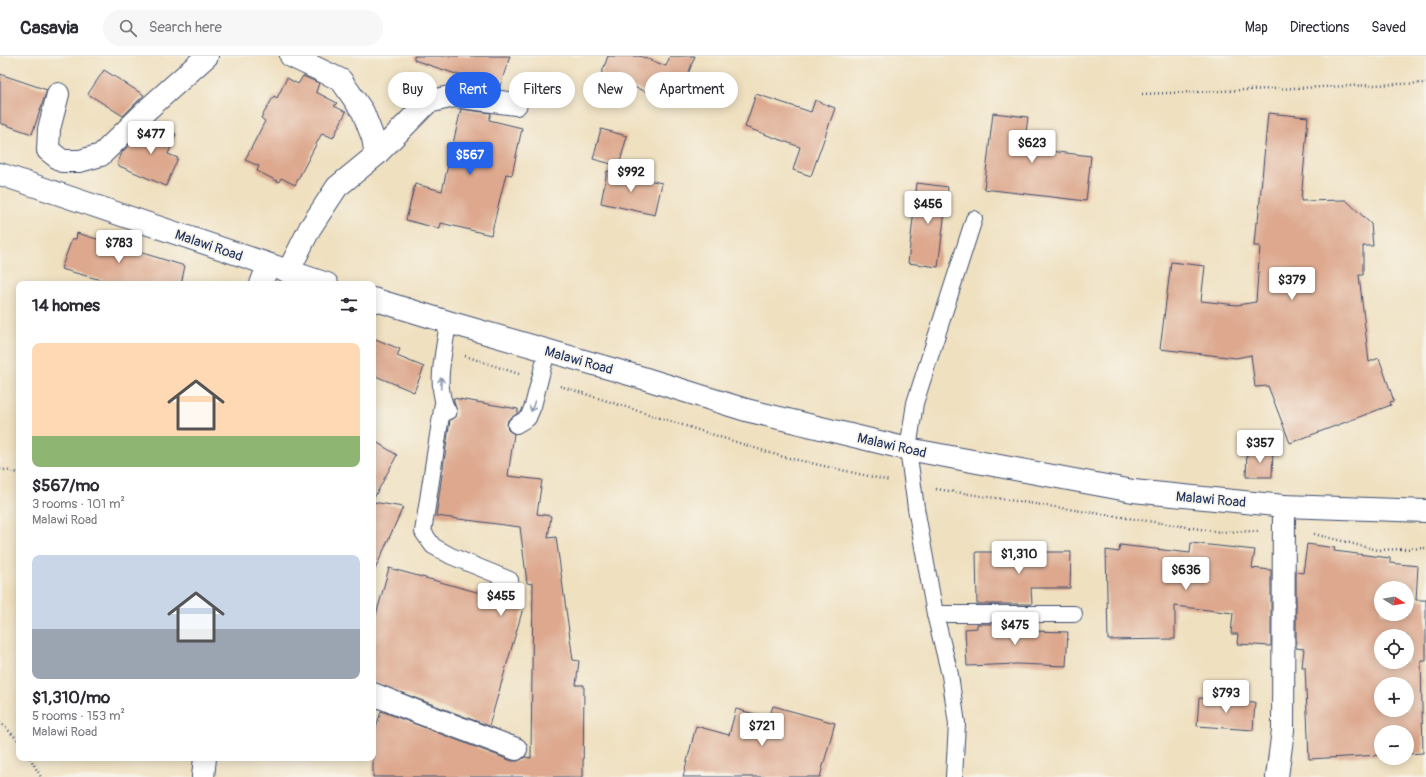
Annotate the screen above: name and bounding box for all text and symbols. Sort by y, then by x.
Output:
search box [103,10,383,46]
text: Casavia [20,16,79,40]
icon: search [117,17,139,39]
text: Search here [149,18,222,37]
text: Map [1245,19,1268,36]
text: Directions [1290,19,1349,36]
text: Saved [1371,19,1406,36]
chip: Buy [388,72,437,108]
chip: Rent [445,72,501,108]
chip: Filters [509,72,575,108]
chip: New [583,72,637,108]
chip: Apartment [645,72,738,108]
pin: $477 [127,121,175,155]
text: $477 [137,126,165,142]
pin: $623 [1008,130,1056,164]
text: $623 [1018,135,1046,151]
pin: $567 [446,142,494,176]
text: $567 [456,147,484,163]
pin: $992 [607,159,655,193]
text: $992 [617,164,645,180]
pin: $456 [904,191,952,225]
text: $456 [913,196,943,212]
street label: Malawi Road [173,226,245,265]
pin: $783 [95,230,143,264]
text: $783 [105,235,133,251]
pin: $379 [1268,267,1316,301]
text: $379 [1278,272,1306,288]
icon: filters [338,294,360,316]
text: 14 homes [32,295,100,316]
street label: Malawi Road [543,343,615,378]
icon: home [160,369,232,441]
one-way arrow [437,377,444,390]
one-way arrow [529,400,536,413]
street label: Malawi Road [856,429,928,462]
pin: $357 [1236,430,1284,464]
text: $357 [1246,435,1274,451]
text: $567/mo [32,475,99,496]
street label: Malawi Road [1175,488,1247,511]
text: 3 rooms · 101 m² [32,496,125,512]
text: Malawi Road [32,512,97,528]
pin: $1,310 [986,541,1052,575]
text: $1,310 [1001,546,1037,562]
pin: $636 [1162,557,1210,591]
text: $636 [1171,562,1201,578]
icon: home [160,581,232,653]
north arrow [1374,581,1414,621]
map controls [1374,581,1414,765]
pin: $455 [477,583,525,617]
text: $455 [487,588,515,604]
pin: $475 [991,612,1039,646]
text: $475 [1001,617,1029,633]
button: locate [1374,629,1414,669]
button: + [1374,677,1414,717]
pin: $793 [1202,680,1250,714]
text: $793 [1212,685,1240,701]
text: $1,310/mo [32,687,110,708]
text: 5 rooms · 153 m² [32,708,125,724]
pin: $721 [738,713,786,747]
text: $721 [749,718,775,734]
text: Malawi Road [32,724,97,740]
button: − [1374,725,1414,765]

